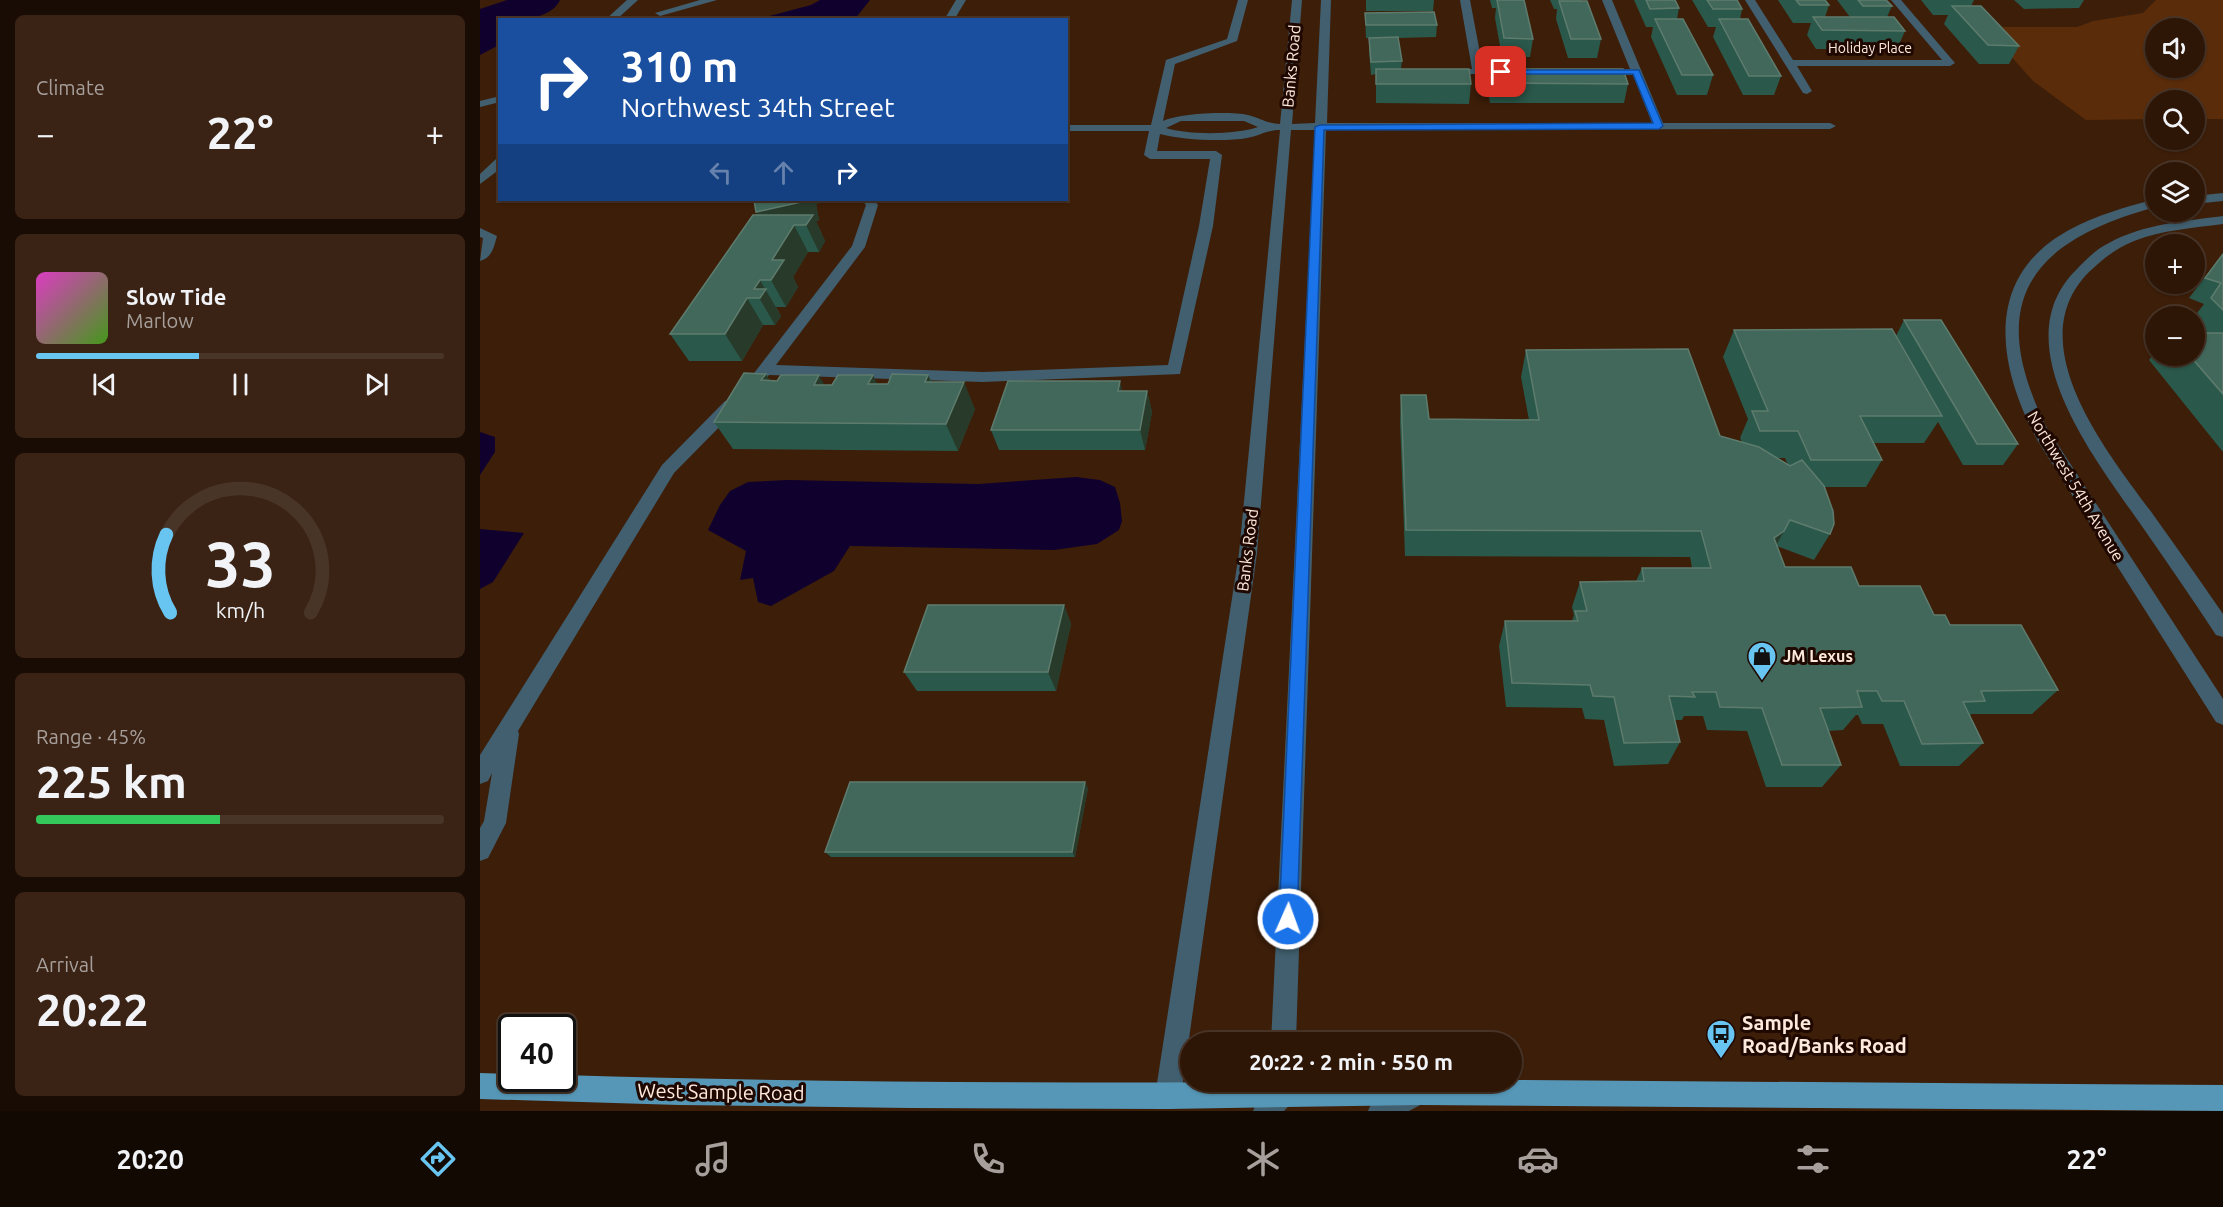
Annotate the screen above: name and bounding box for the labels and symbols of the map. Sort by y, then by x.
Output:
street label: Banks Road [1278,24,1304,108]
street label: Holiday Place [1828,40,1912,56]
pin [1475,46,1526,97]
street label: Northwest 54th Avenue [2024,408,2128,564]
street label: Banks Road [1233,508,1261,592]
shop icon: JM Lexus [1746,640,1778,682]
place label: JM Lexus [1783,647,1853,665]
position arrow [1256,887,1320,951]
place label: Sample Road/Banks Road [1742,1011,1907,1057]
speed limit sign: 40 [498,1014,576,1092]
bus stop icon: Sample Road/Banks Road [1705,1018,1737,1060]
street label: West Sample Road [637,1079,805,1104]

